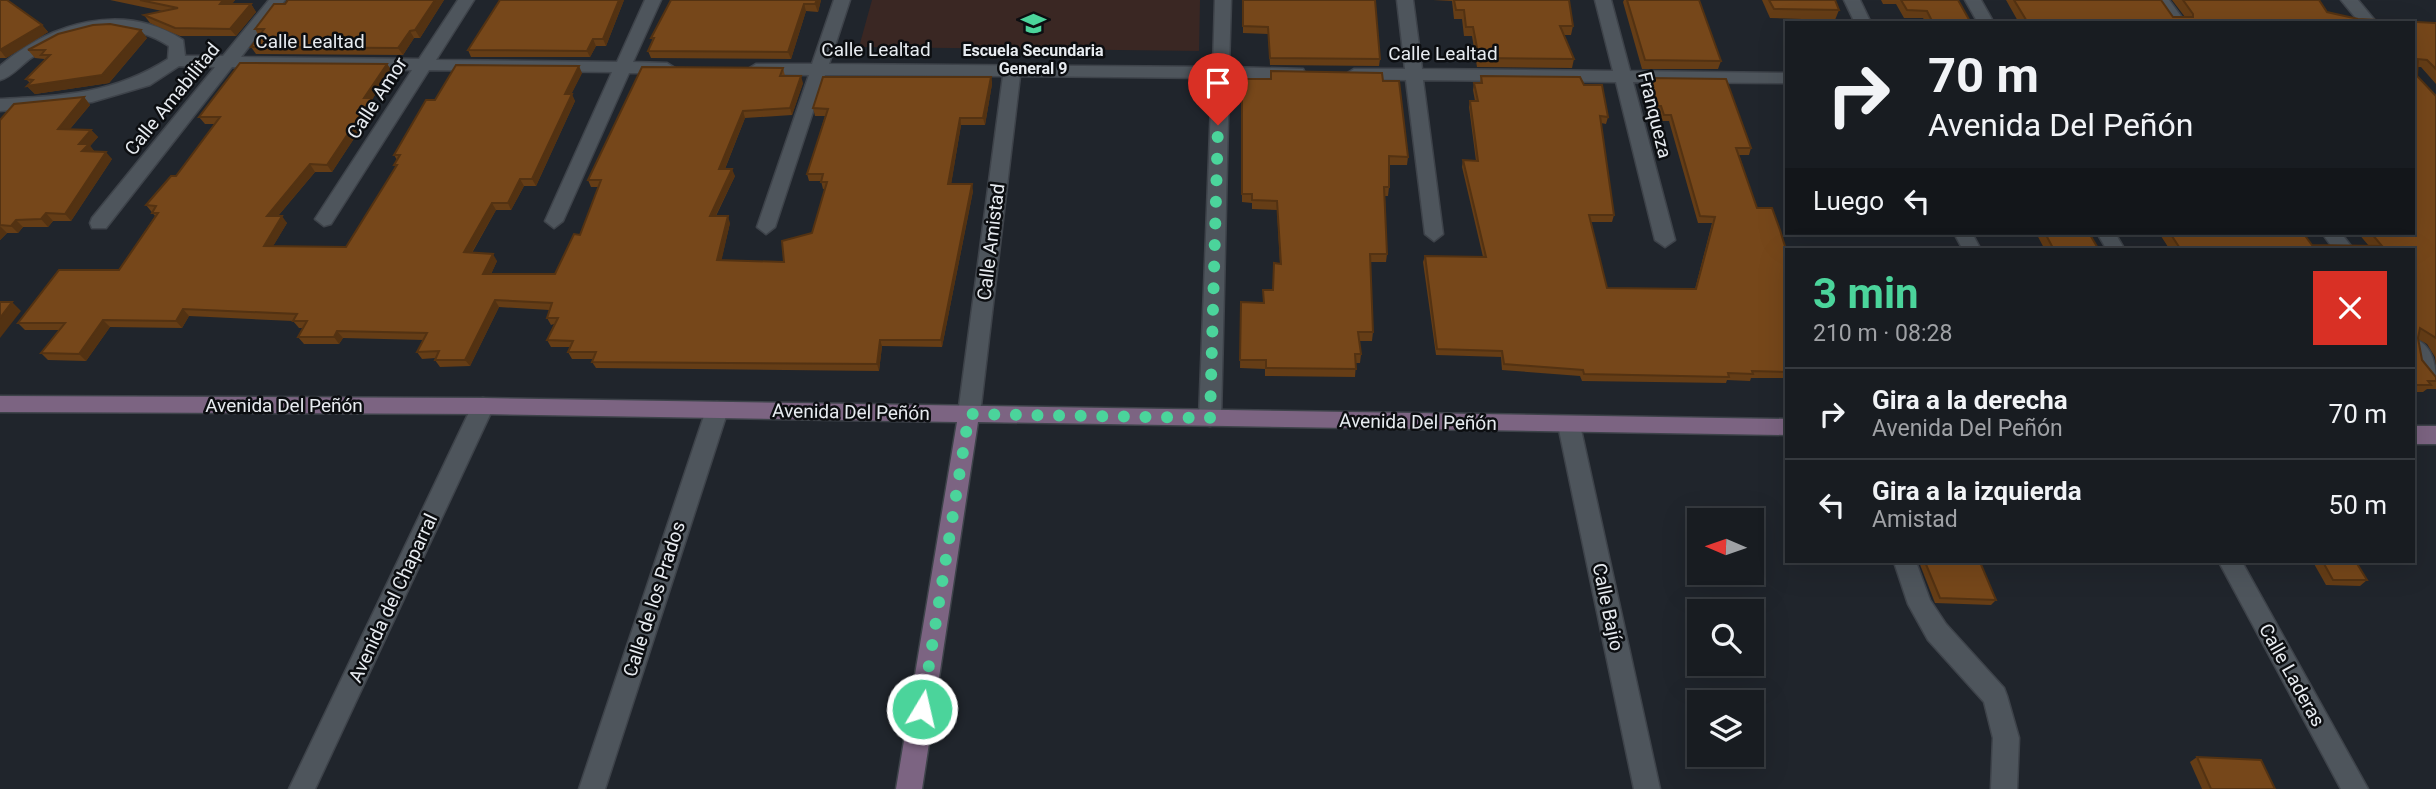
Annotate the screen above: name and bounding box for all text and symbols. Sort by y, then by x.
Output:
school or university icon: Escuela Secundaria General 9 [1019,10,1047,38]
street label: Calle Lealtad [255,30,365,53]
street label: Calle Amabilitad [120,38,224,160]
street label: Calle Lealtad [821,38,931,61]
place label: Escuela Secundaria General 9 [963,41,1104,78]
street label: Calle Lealtad [1388,42,1498,65]
text: 70 m [1928,47,2039,104]
icon: right [1813,49,1904,140]
street label: Calle Amor [342,52,412,143]
pin [1188,53,1248,125]
icon: arrive [1199,64,1237,102]
street label: Franqueza [1633,69,1677,161]
text: Avenida Del Peñón [1928,106,2193,144]
street label: Calle Amistad [972,182,1010,302]
icon: left [1898,182,1936,220]
text: Luego [1813,186,1884,216]
text: 3 min [1813,269,1919,318]
button: close [2313,271,2387,345]
text: 210 m · 08:28 [1813,320,1952,347]
text: Gira a la derecha [1872,385,2068,415]
street label: Avenida Del Peñón [205,394,363,417]
icon: right [1813,395,1851,433]
street label: Avenida Del Peñón [772,399,930,425]
text: 70 m [2329,399,2387,429]
street label: Avenida Del Peñón [1339,409,1497,435]
text: Avenida Del Peñón [1872,415,2063,442]
text: Gira a la izquierda [1872,476,2082,506]
icon: left [1813,486,1851,524]
text: 50 m [2329,490,2387,520]
text: Amistad [1872,506,1958,533]
north arrow [1687,508,1764,584]
map controls [1687,508,1764,767]
street label: Avenida del Chaparral [344,510,442,686]
street label: Calle de los Prados [618,518,690,680]
street label: Calle Bajío [1587,561,1629,653]
button: search [1687,599,1764,676]
street label: Calle Laderas [2254,619,2330,731]
position arrow [885,672,959,746]
button: layers [1687,690,1764,767]

